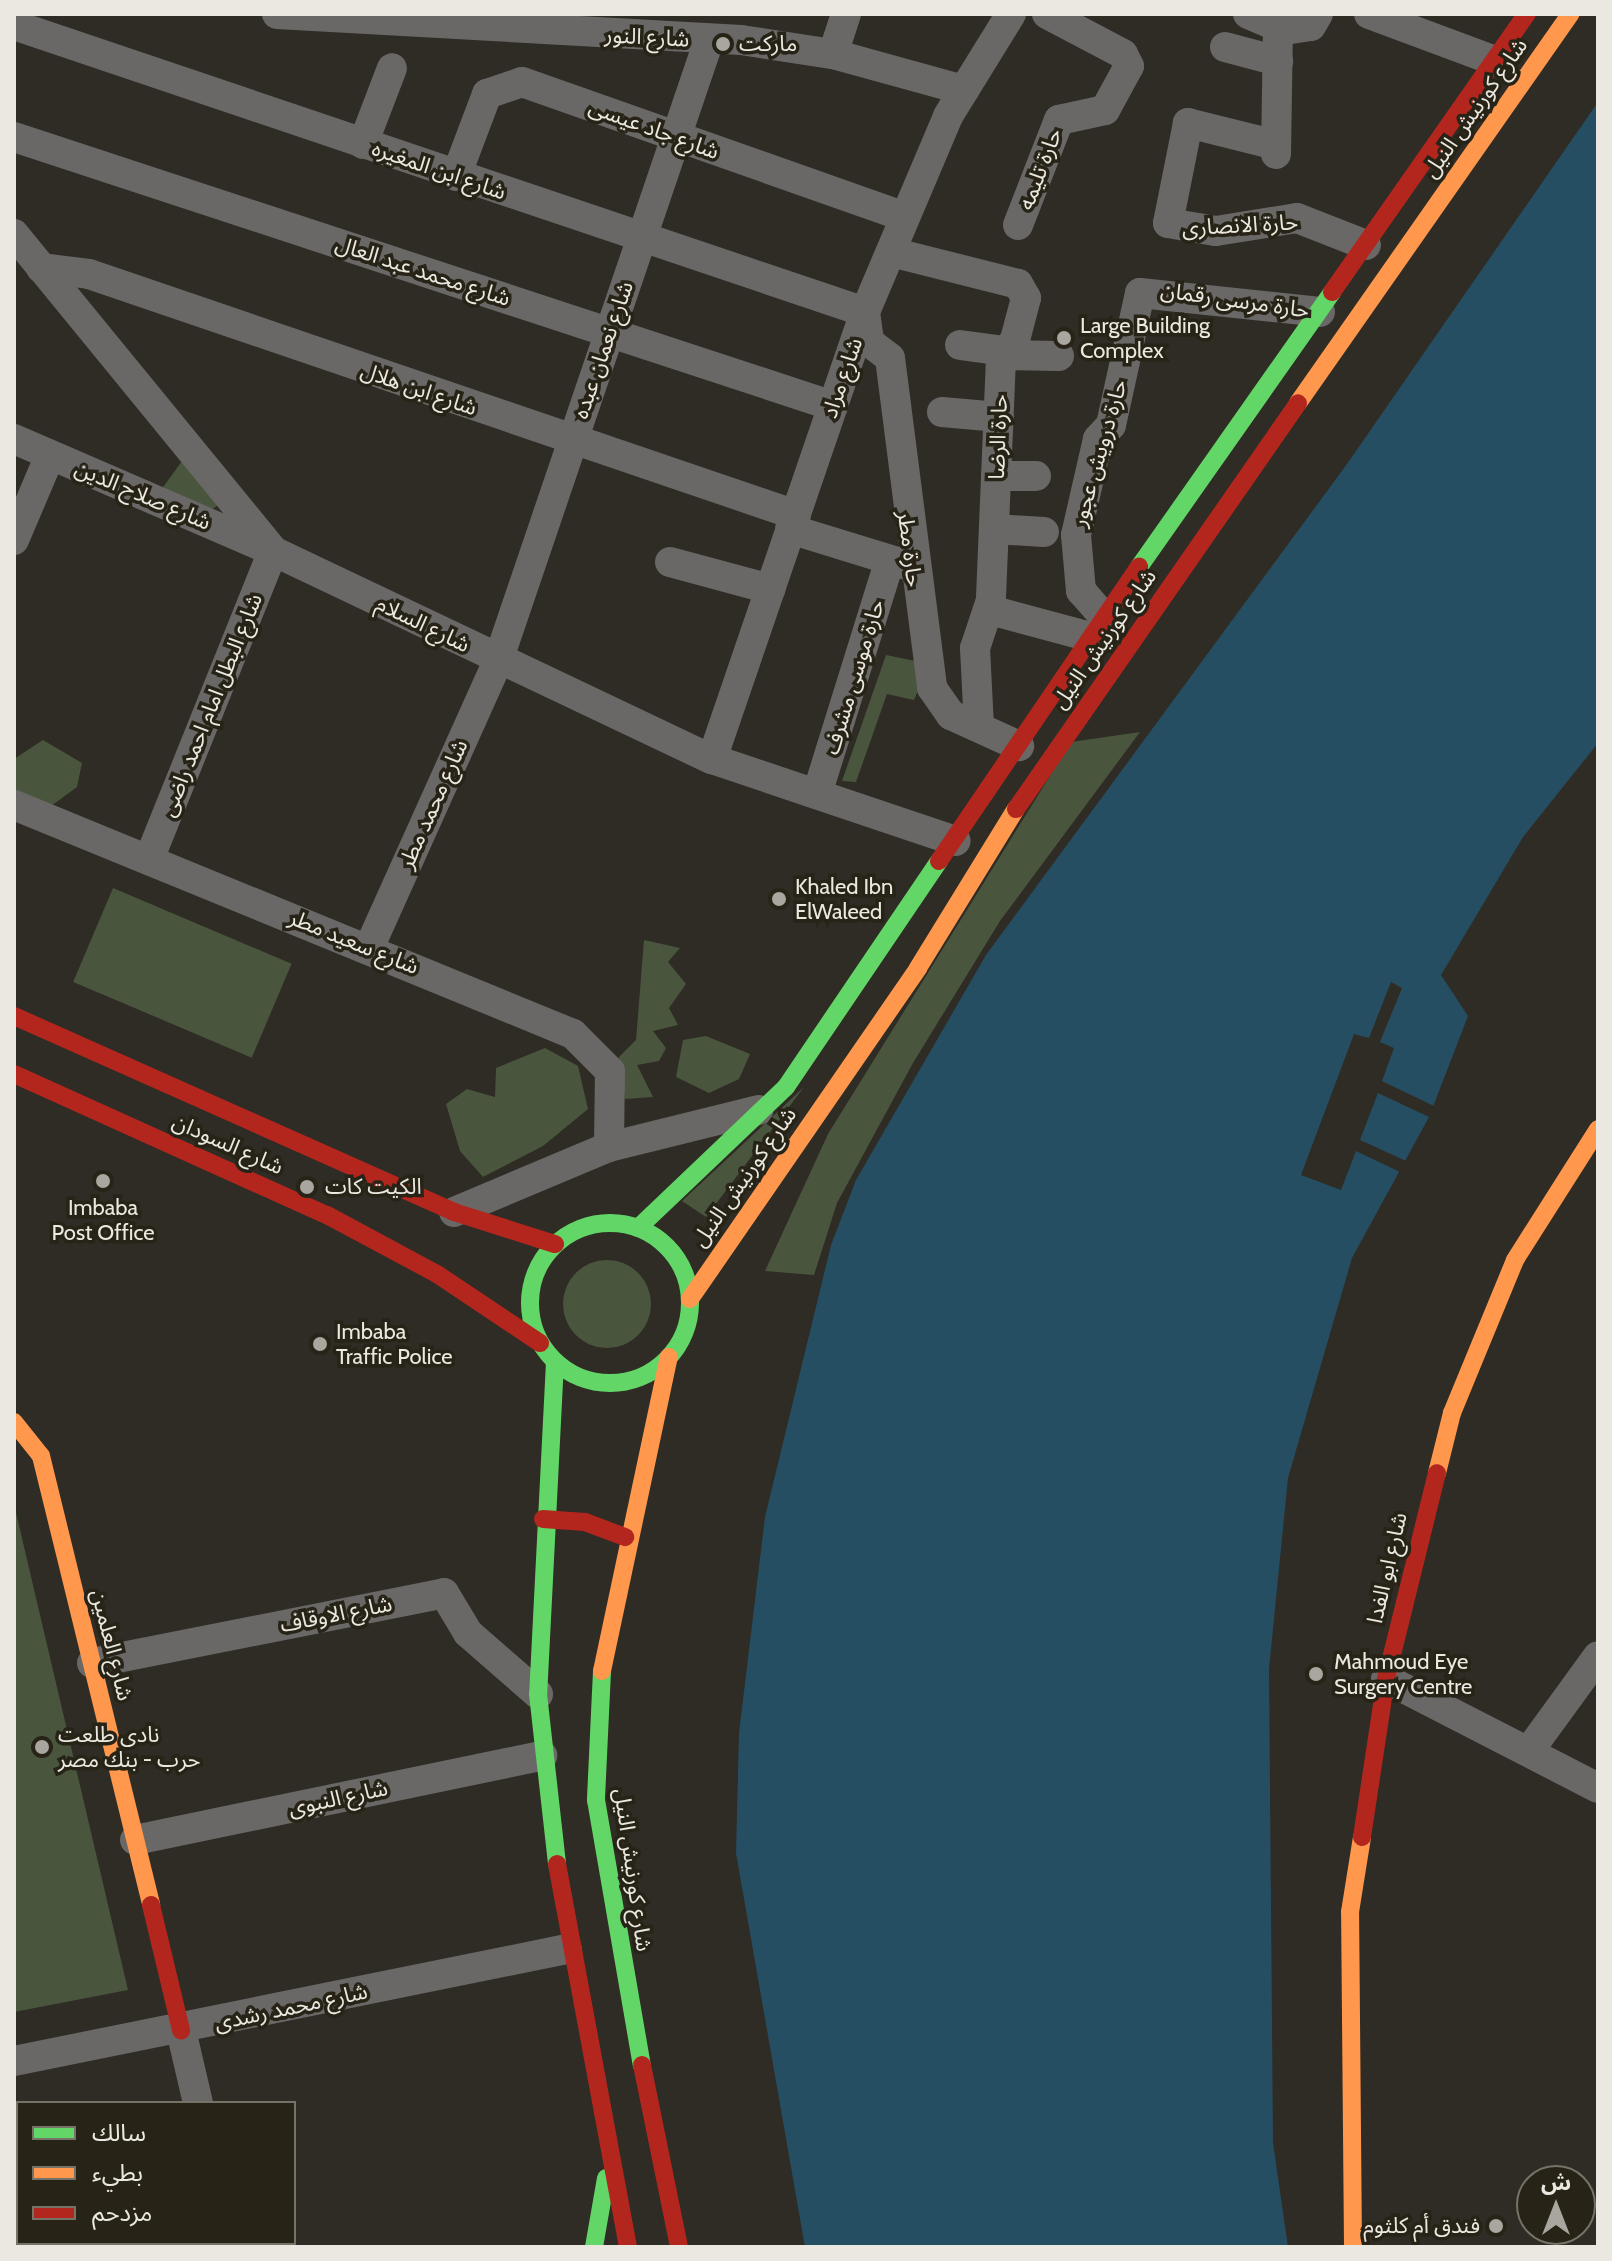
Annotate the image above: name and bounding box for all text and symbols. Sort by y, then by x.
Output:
street label: شارع النور [604,22,690,52]
place label: ماركت [739,31,797,57]
street label: شارع كورنيش النيل [1417,33,1533,183]
marker: ماركت [714,35,732,53]
street label: شارع جاد عيسى [585,93,723,165]
street label: حارة تليمه [1012,124,1068,214]
street label: شارع ابن المغيره [368,135,510,205]
street label: حارة الانصارى [1181,209,1299,241]
street label: شارع محمد عبد العال [332,230,514,312]
street label: حارة مرسى رقمان [1159,277,1311,323]
street label: شارع نعمان عبده [567,278,639,422]
place label: Large Building Complex [1080,312,1210,364]
marker: Large Building Complex [1055,329,1073,347]
street label: شارع مراد [816,334,868,422]
street label: شارع ابن هلال [357,357,481,421]
street label: حارة درويش عجور [1065,376,1133,530]
street label: حارة الرضا [983,394,1013,480]
street label: شارع صلاح الدين [71,454,215,536]
street label: حارة مطر [892,510,928,588]
street label: شارع كورنيش النيل [1046,564,1162,714]
street label: شارع البطل امام احمد راضى [154,590,268,820]
street label: شارع السلام [372,590,474,658]
street label: حارة موسى مشرف [818,596,890,758]
street label: شارع محمد مطر [393,735,473,873]
place label: Khaled Ibn ElWaleed [795,873,893,924]
marker: Khaled Ibn ElWaleed [770,890,788,908]
street label: شارع سعيد مطر [285,904,423,980]
street label: شارع كورنيش النيل [686,1102,802,1252]
street label: شارع السودان [168,1108,288,1180]
marker: Imbaba Post Office [94,1172,112,1190]
place label: الکيت کات [325,1174,422,1200]
marker: الکيت کات [296,1176,318,1198]
place label: Imbaba Post Office [51,1194,155,1246]
place label: Imbaba Traffic Police [336,1318,453,1370]
marker: Imbaba Traffic Police [311,1335,329,1353]
street label: شارع ابو الفدا [1361,1510,1413,1626]
street label: شارع العلمين [85,1587,139,1703]
street label: شارع الاوقاف [278,1590,394,1638]
place label: Mahmoud Eye Surgery Centre [1334,1648,1472,1700]
marker: Mahmoud Eye Surgery Centre [1305,1663,1327,1685]
place label: نادى طلعت حرب - بنك مصر [58,1721,201,1772]
marker: نادى طلعت حرب - بنك مصر [33,1738,51,1756]
street label: شارع النبوى [286,1775,390,1821]
street label: شارع كورنيش النيل [608,1787,658,1953]
street label: شارع محمد رشدى [212,1978,370,2036]
legend [16,2101,296,2245]
text: سالك [92,2118,146,2147]
text: بطيء [92,2158,143,2187]
north arrow [1516,2165,1596,2245]
text: ش [1541,2169,1571,2196]
text: مزدحم [92,2198,152,2227]
place label: فندق أم كلثوم [1363,2213,1480,2239]
marker: فندق أم كلثوم [1487,2217,1505,2235]

